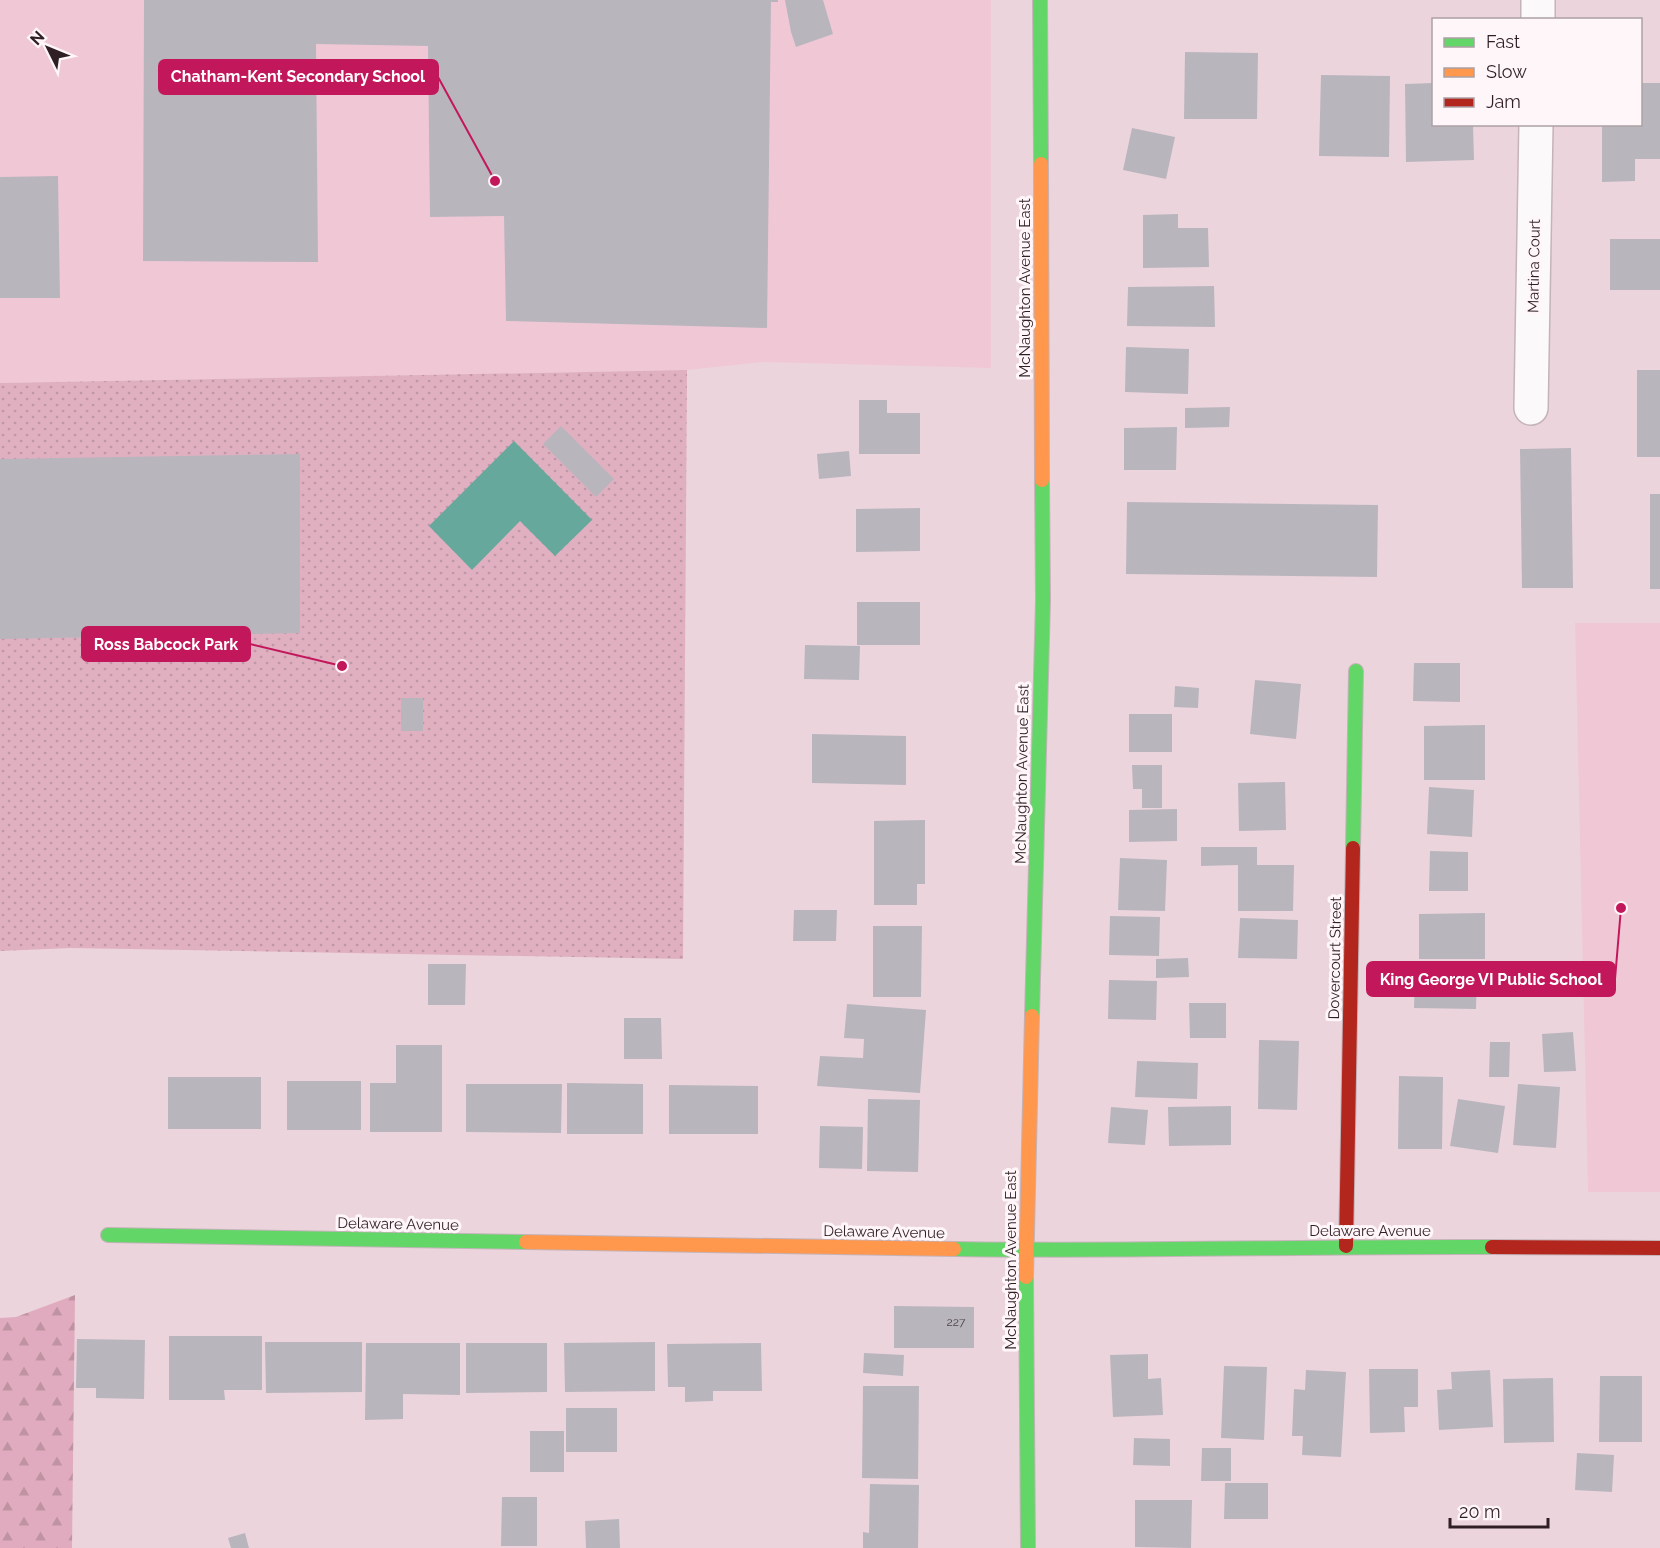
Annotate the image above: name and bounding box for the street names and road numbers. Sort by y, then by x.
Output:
street label: McNaughton Avenue East [1016,198,1034,378]
street label: Martina Court [1524,219,1544,313]
street label: McNaughton Avenue East [1011,684,1033,864]
street label: Dovercourt Street [1325,897,1345,1019]
street label: McNaughton Avenue East [1002,1170,1020,1350]
street label: Delaware Avenue [337,1214,459,1234]
street label: Delaware Avenue [823,1222,945,1242]
street label: Delaware Avenue [1309,1222,1431,1240]

